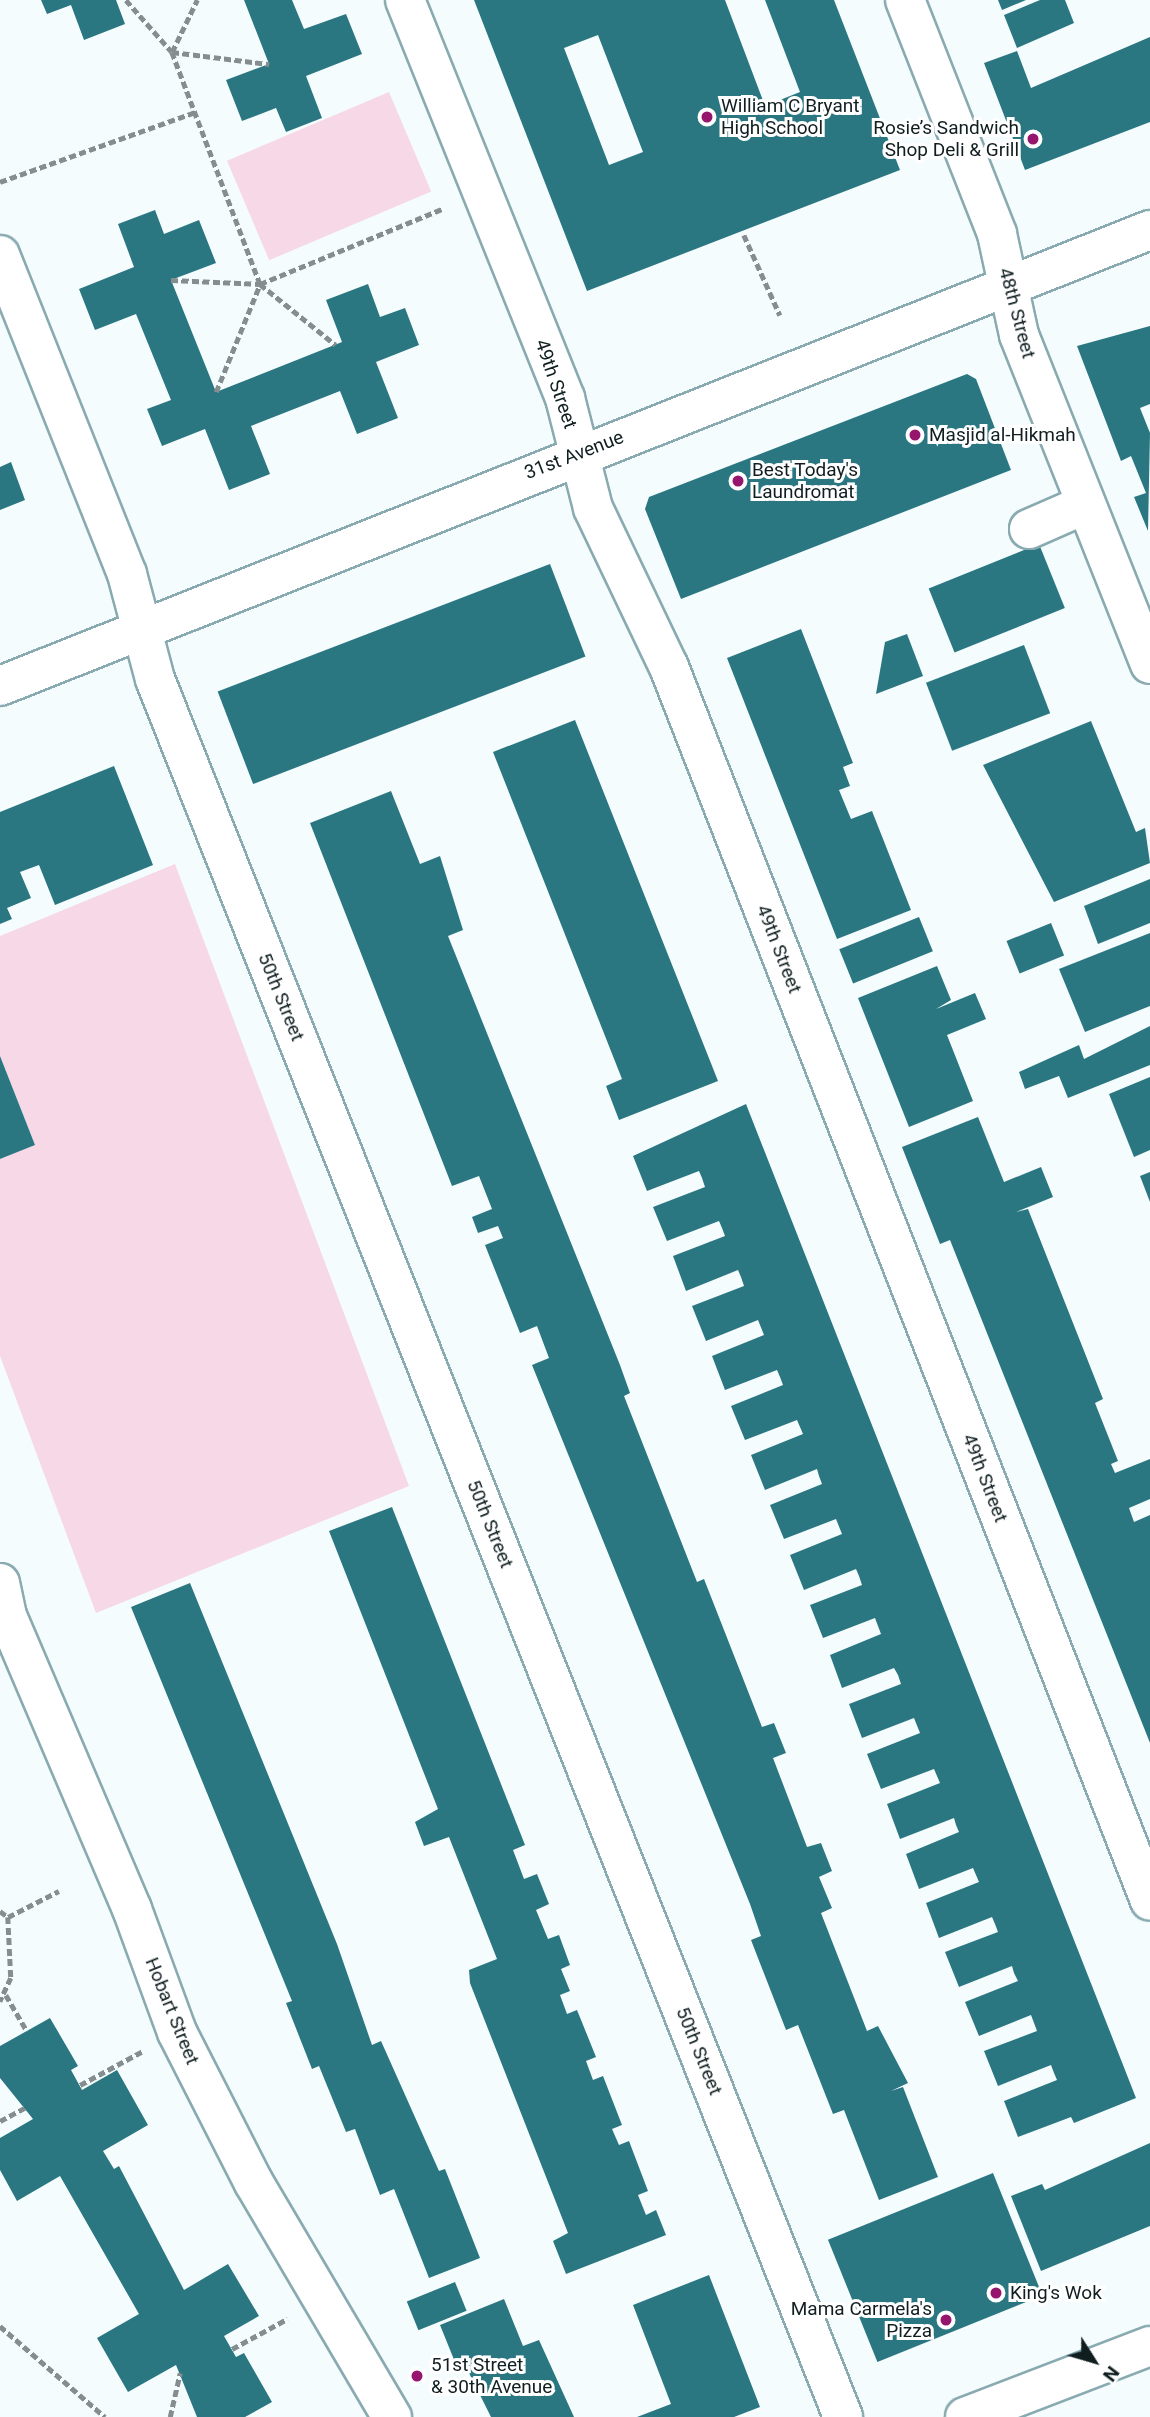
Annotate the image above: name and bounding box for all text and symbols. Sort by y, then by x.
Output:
place label: William C Bryant High School [721,95,859,139]
marker: William C Bryant High School [699,109,715,125]
place label: Rosie’s Sandwich Shop Deli & Grill [873,117,1019,161]
marker: Rosie’s Sandwich Shop Deli & Grill [1025,131,1041,147]
street label: 48th Street [994,265,1040,361]
street label: 49th Street [530,336,582,432]
place label: Masjid al-Hikmah [929,424,1076,446]
street label: 31st Avenue [521,426,627,484]
marker: Masjid al-Hikmah [907,427,923,443]
place label: Best Today's Laundromat [752,459,858,503]
marker: Best Today's Laundromat [730,473,746,489]
street label: 49th Street [752,902,806,996]
street label: 50th Street [253,950,309,1044]
street label: 49th Street [958,1431,1012,1525]
street label: 50th Street [462,1477,518,1571]
street label: Hobart Street [140,1954,204,2068]
street label: 50th Street [671,2004,727,2098]
place label: King's Wok [1010,2282,1102,2304]
marker: King's Wok [988,2285,1004,2301]
place label: Mama Carmela's Pizza [791,2298,932,2342]
marker: Mama Carmela's Pizza [938,2312,954,2328]
north arrow [1059,2326,1129,2396]
place label: 51st Street & 30th Avenue [431,2354,552,2398]
text: N [1098,2362,1124,2386]
marker: 51st Street & 30th Avenue [409,2368,425,2384]

